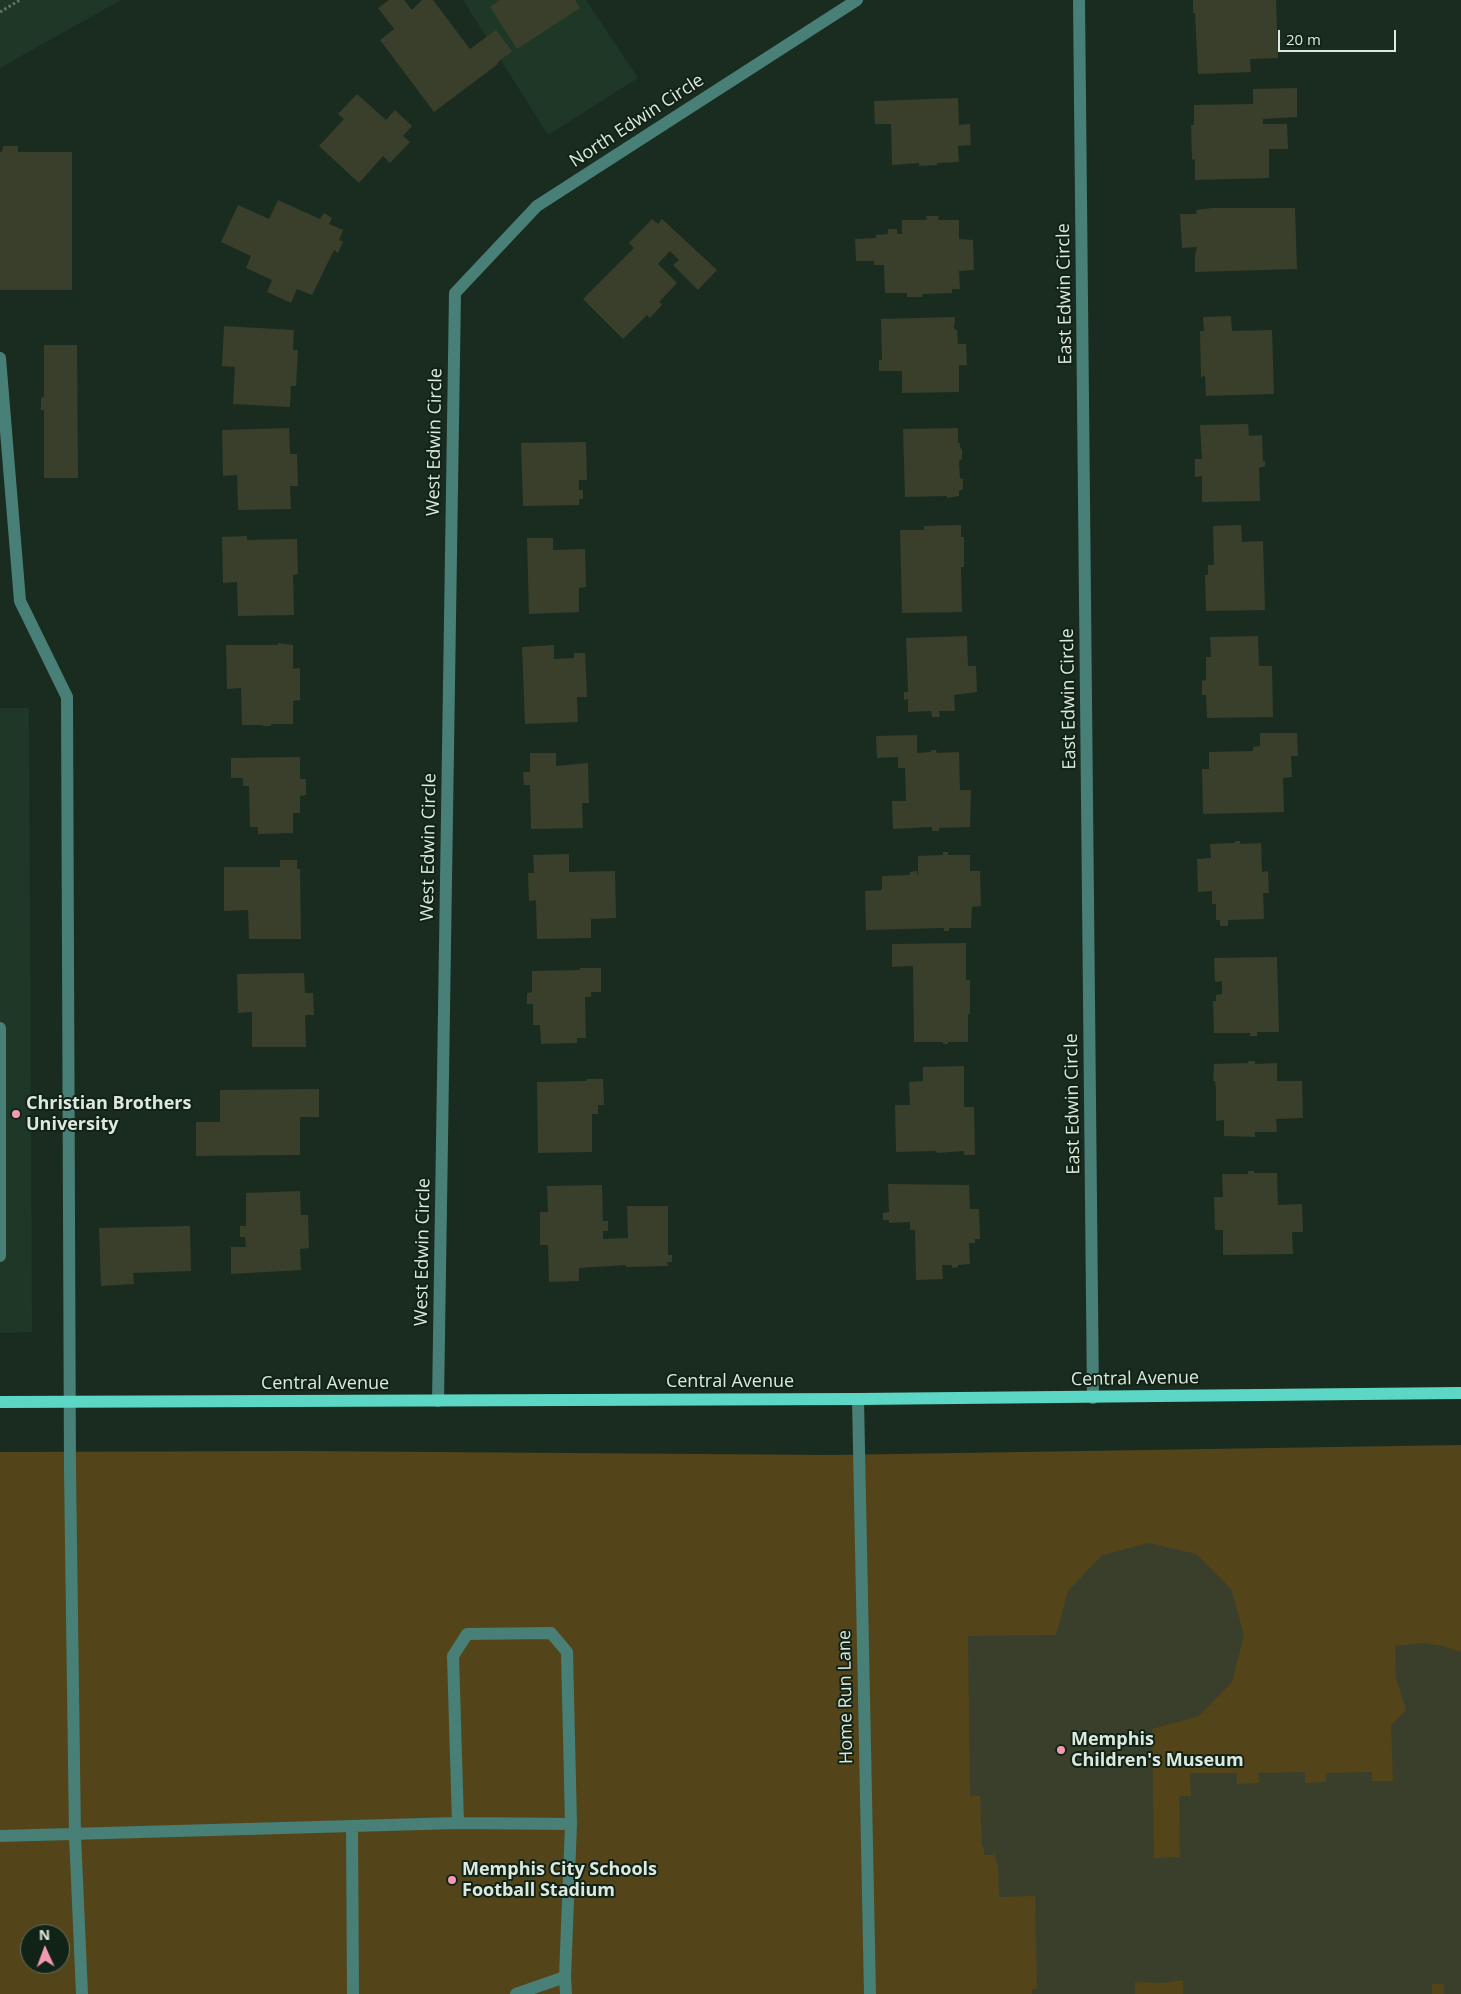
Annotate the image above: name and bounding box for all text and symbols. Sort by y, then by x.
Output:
scale bar [1281,20,1398,52]
text: 20 m [1286,29,1321,49]
street label: North Edwin Circle [566,70,708,172]
street label: East Edwin Circle [1053,223,1077,365]
street label: West Edwin Circle [423,368,447,516]
street label: East Edwin Circle [1057,628,1081,770]
street label: West Edwin Circle [417,773,441,921]
street label: East Edwin Circle [1061,1033,1085,1175]
place label: Christian Brothers University [26,1093,191,1136]
marker: Christian Brothers University [10,1108,22,1120]
street label: West Edwin Circle [411,1178,435,1326]
street label: Central Avenue [1071,1367,1199,1391]
street label: Central Avenue [666,1371,794,1393]
street label: Central Avenue [261,1373,389,1395]
street label: Home Run Lane [834,1630,858,1764]
place label: Memphis Children's Museum [1071,1729,1244,1772]
marker: Memphis Children's Museum [1055,1744,1067,1756]
place label: Memphis City Schools Football Stadium [462,1859,657,1902]
marker: Memphis City Schools Football Stadium [446,1874,458,1886]
north arrow [20,1924,70,1974]
text: N [38,1925,51,1944]

